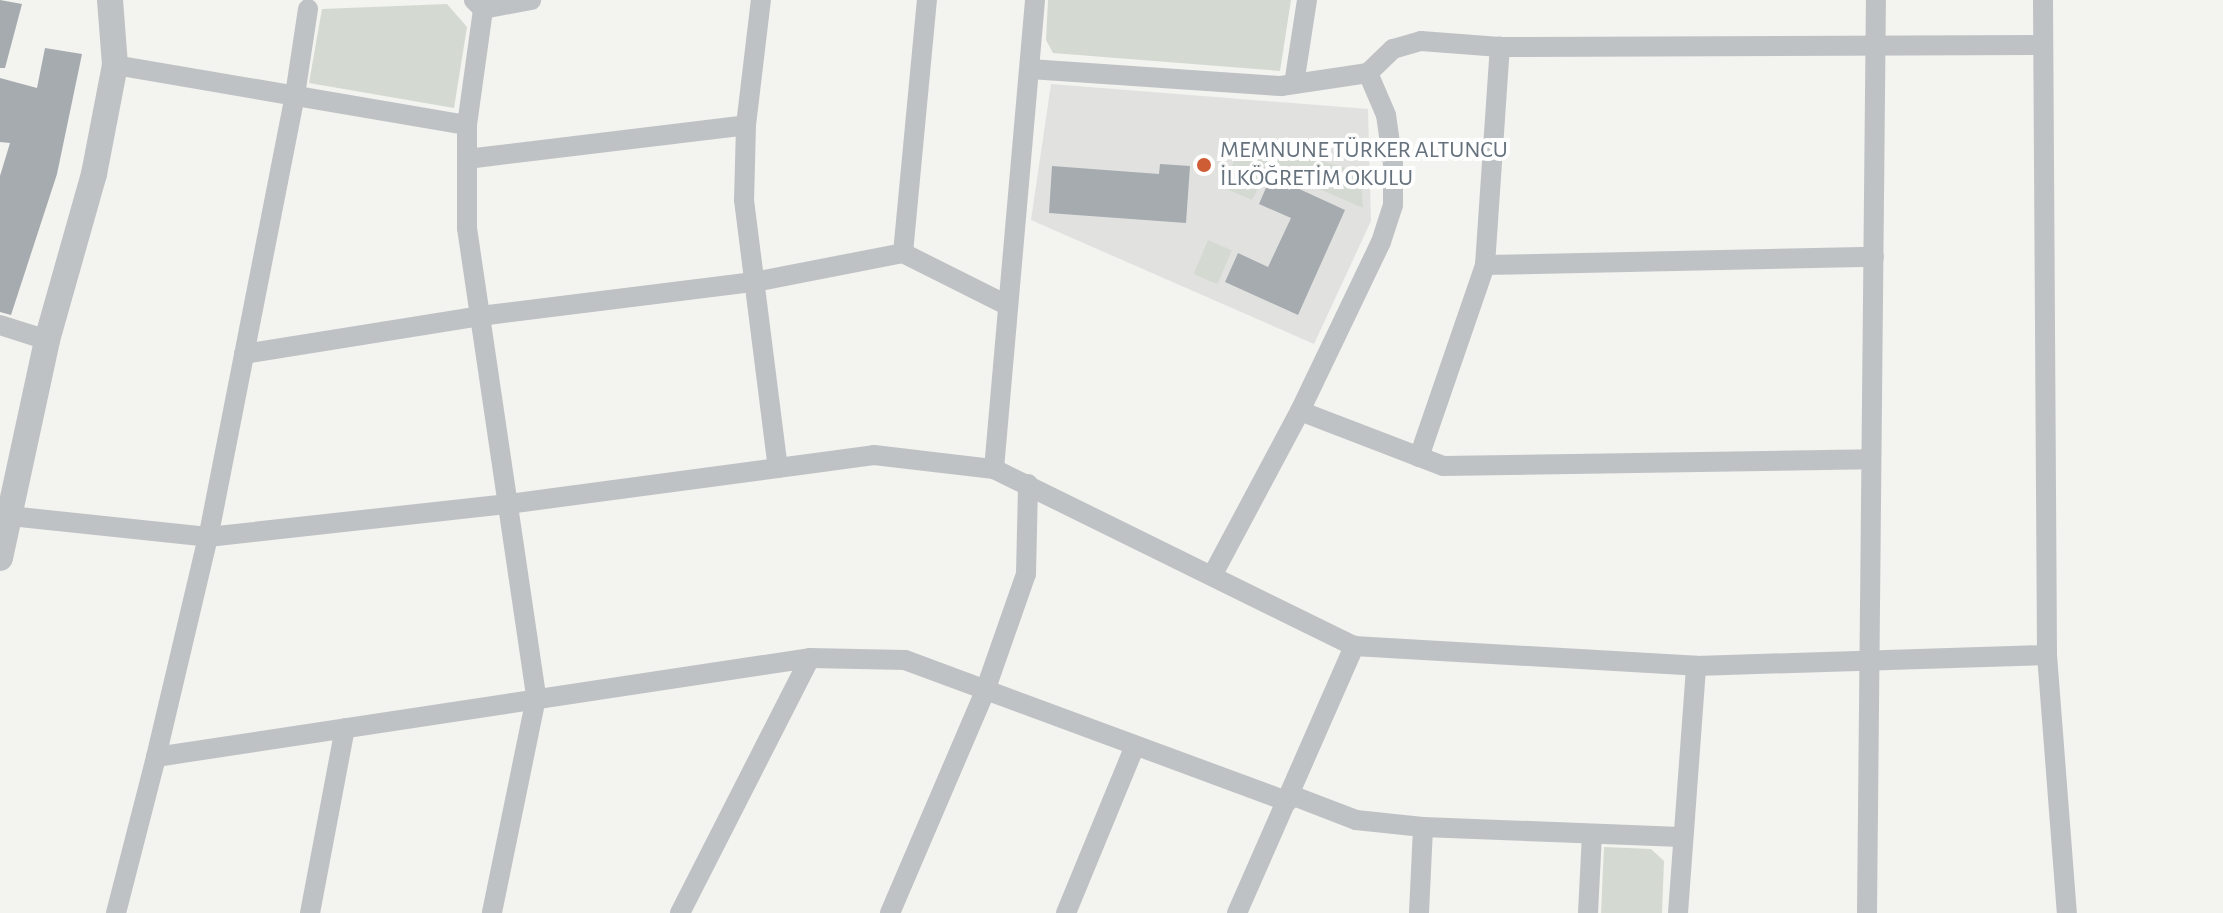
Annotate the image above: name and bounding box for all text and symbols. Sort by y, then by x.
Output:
place label: MEMNUNE TÜRKER ALTUNCU İLKÖĞRETİM OKULU [1220,137,1508,193]
marker: MEMNUNE TÜRKER ALTUNCU İLKÖĞRETİM OKULU [1195,156,1213,174]

